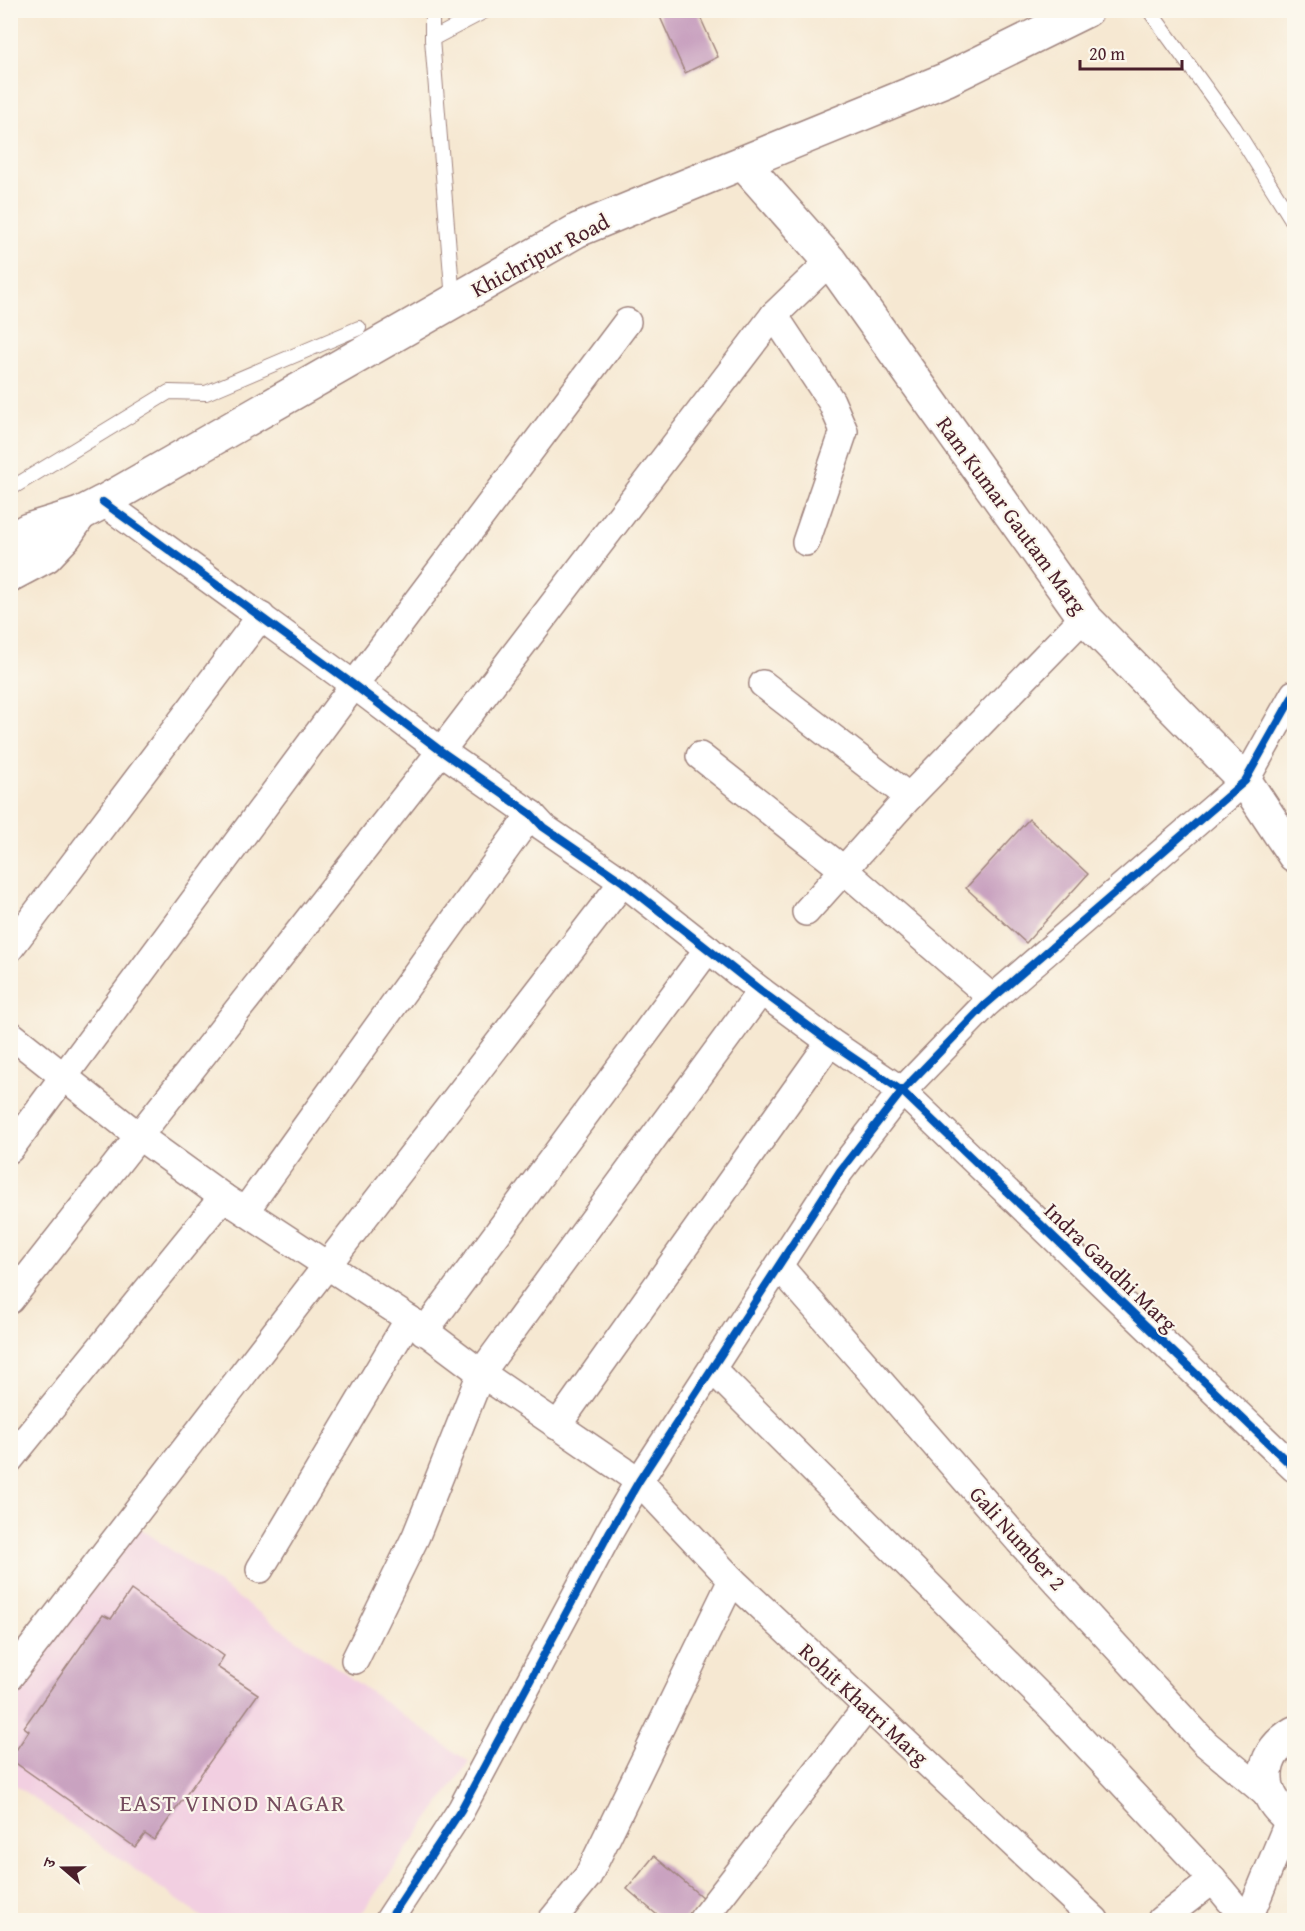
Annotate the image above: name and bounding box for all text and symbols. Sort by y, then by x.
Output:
scale bar [1080,33,1182,71]
text: 20 m [1089,40,1125,67]
street label: Khichripur Road [465,205,615,305]
street label: Ram Kumar Gautam Marg [929,409,1095,621]
street label: Indra Gandhi Marg [1037,1195,1185,1339]
street label: Gali Number 2 [962,1479,1074,1597]
street label: Rohit Khatri Marg [792,1635,936,1773]
district label: EAST VINOD NAGAR [120,1785,346,1820]
north arrow [33,1838,93,1898]
text: उ [36,1853,62,1872]

